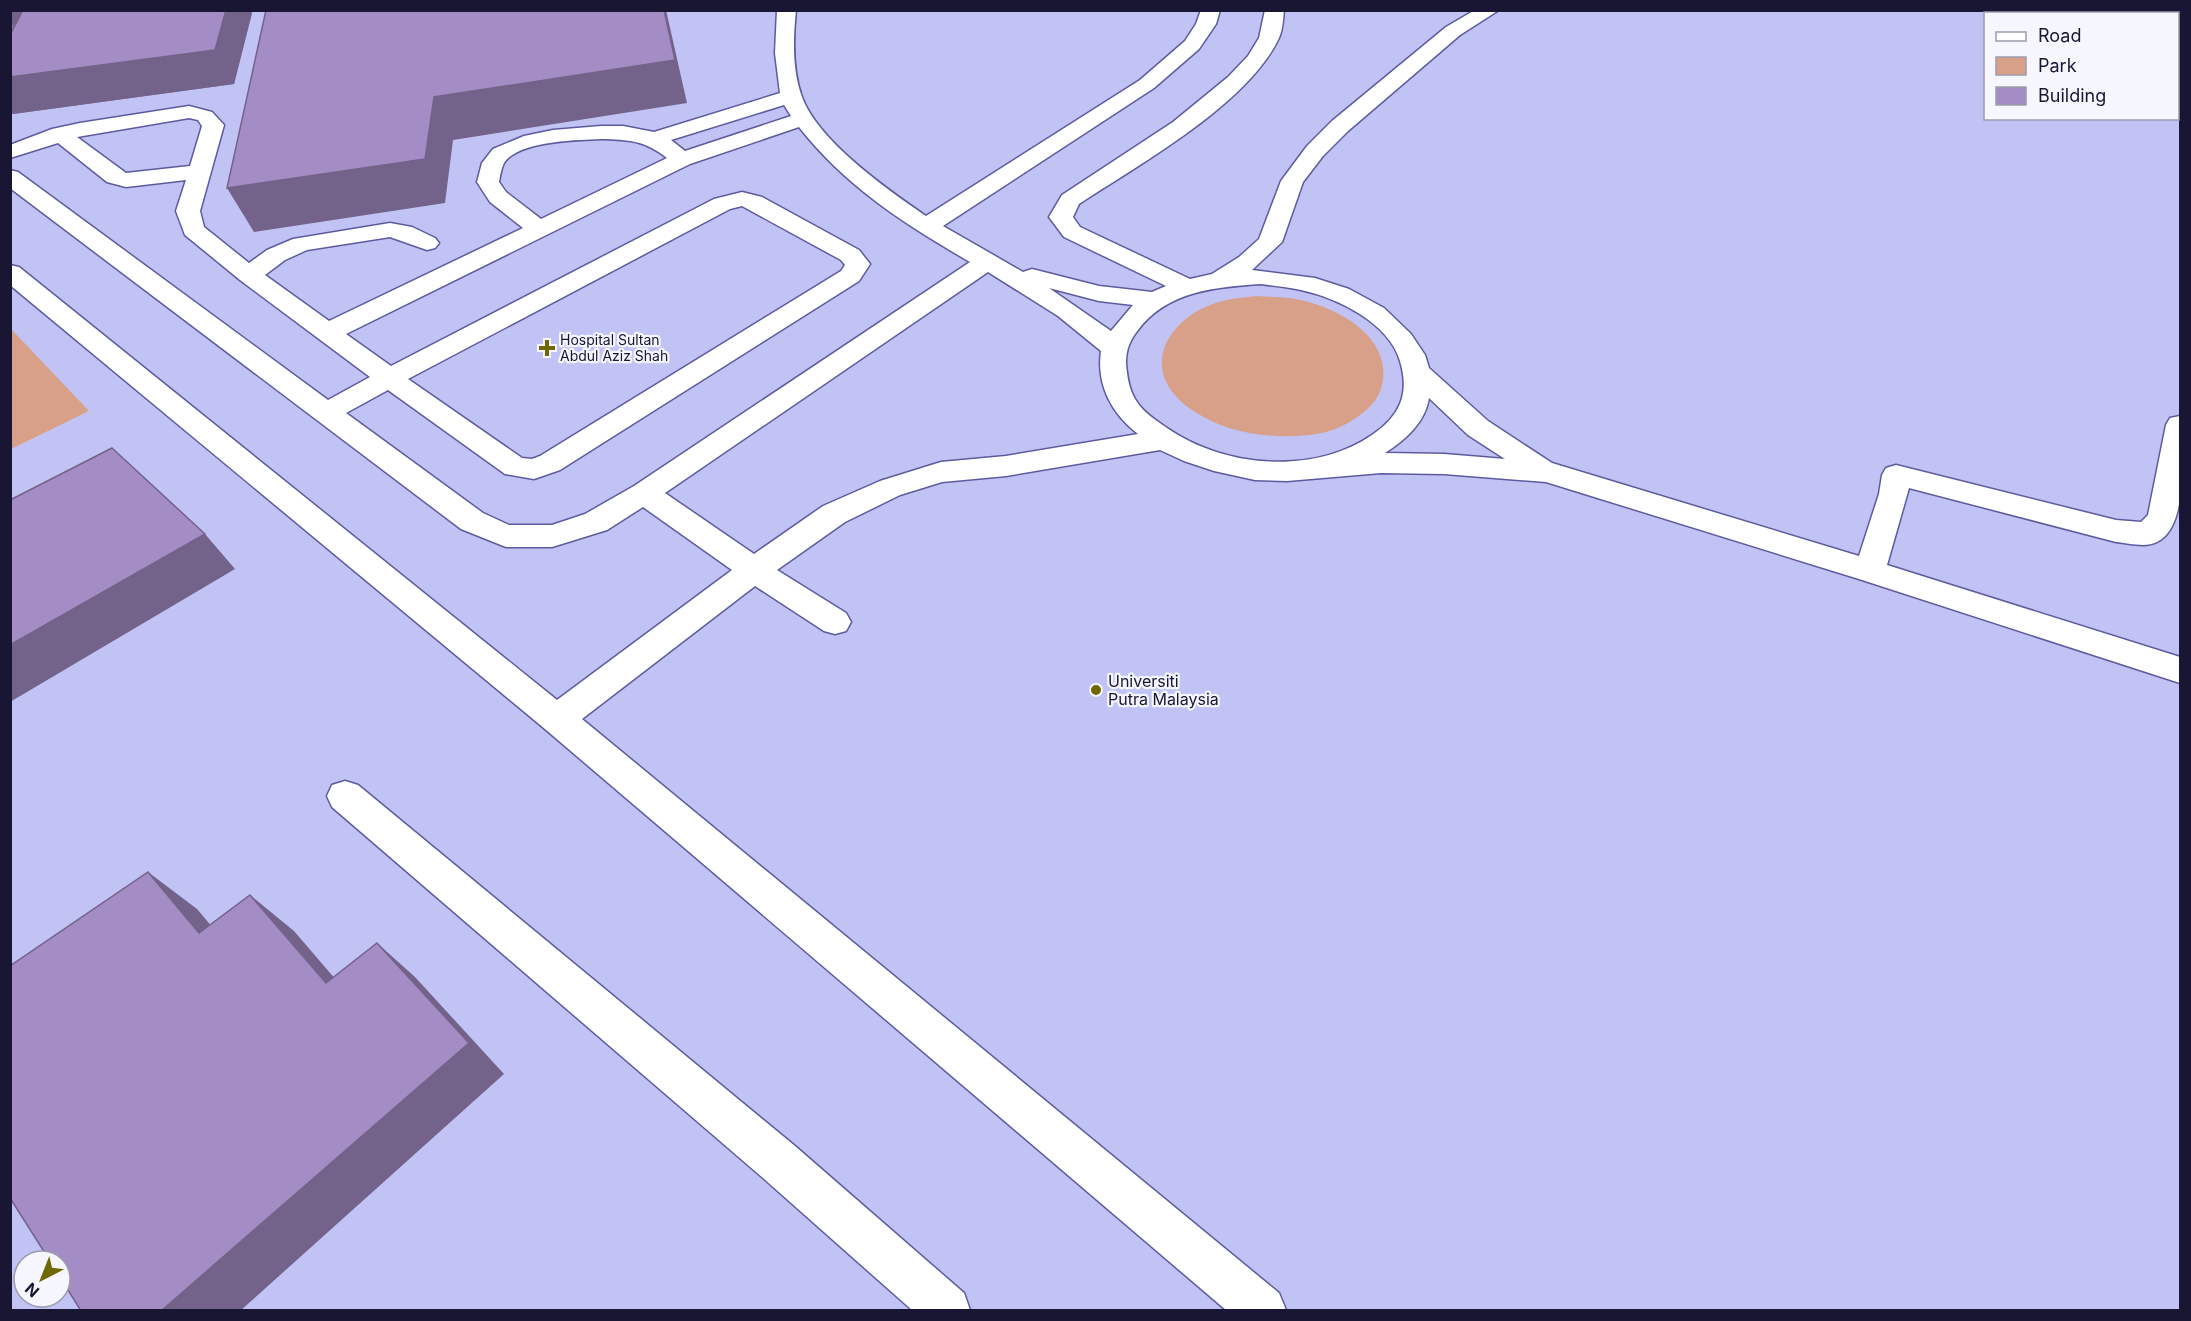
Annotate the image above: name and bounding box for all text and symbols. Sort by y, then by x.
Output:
legend [1984,12,2179,120]
text: Road [2038,25,2081,46]
text: Park [2038,55,2077,76]
text: Building [2038,85,2106,106]
place label: Hospital Sultan Abdul Aziz Shah [560,331,668,364]
marker: Hospital Sultan Abdul Aziz Shah [538,339,556,357]
place label: Universiti Putra Malaysia [1108,671,1219,709]
marker: Universiti Putra Malaysia [1089,683,1103,697]
north arrow [12,1249,72,1309]
text: N [21,1279,43,1302]

